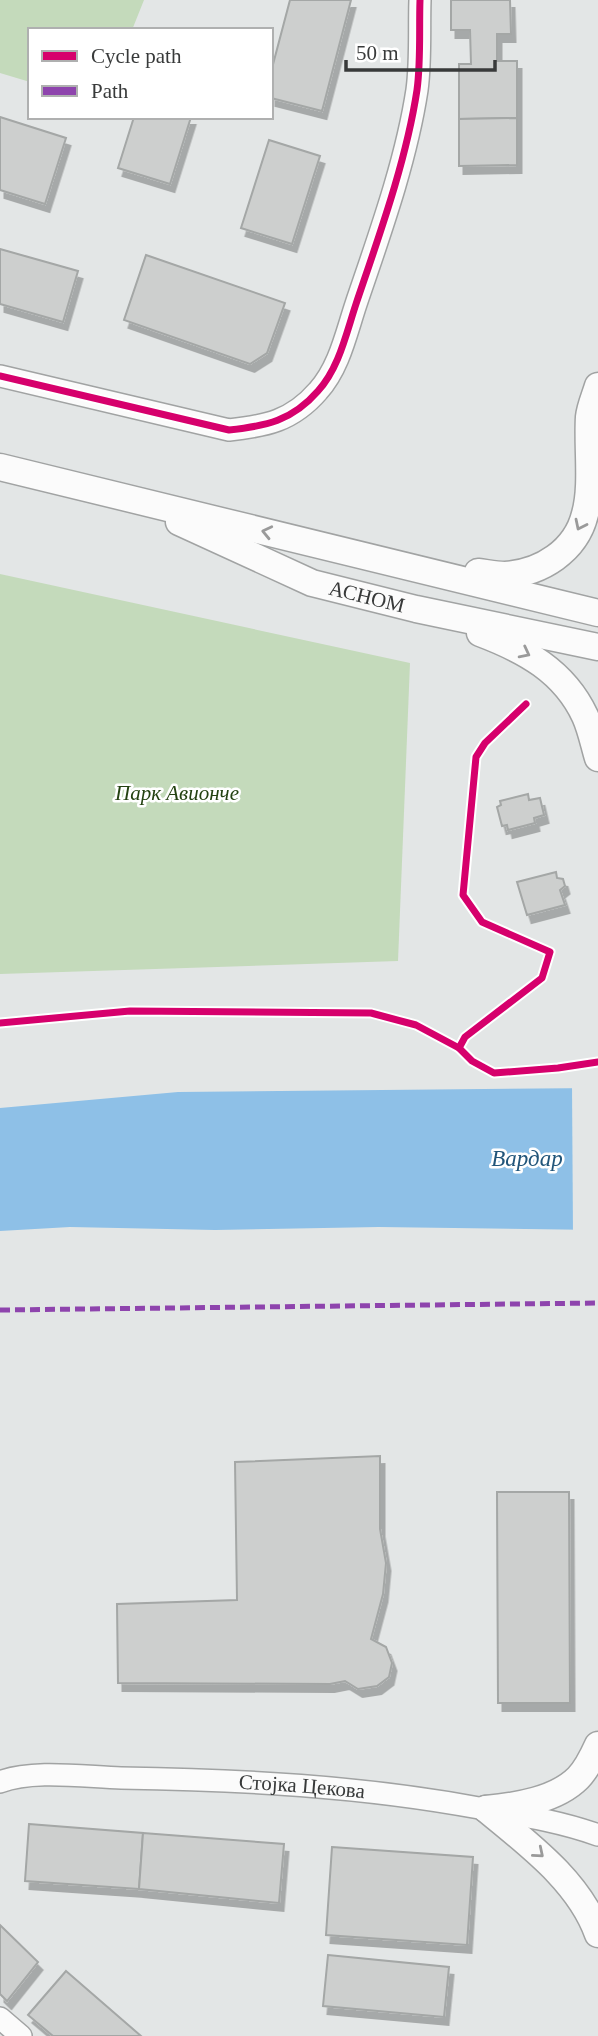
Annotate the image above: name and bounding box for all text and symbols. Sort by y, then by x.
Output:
legend [28,28,273,119]
scale bar [346,28,495,72]
text: 50 m [356,41,399,65]
text: Cycle path [91,44,182,68]
text: Path [91,79,129,103]
one-way arrow [574,518,588,530]
one-way arrow [261,526,273,541]
street label: АСНОМ [327,576,408,618]
one-way arrow [517,645,530,659]
park label: Парк Авионче [114,781,239,805]
water label: Вардар [491,1146,563,1171]
street label: Стојка Цекова [238,1770,367,1803]
one-way arrow [530,1845,543,1857]

